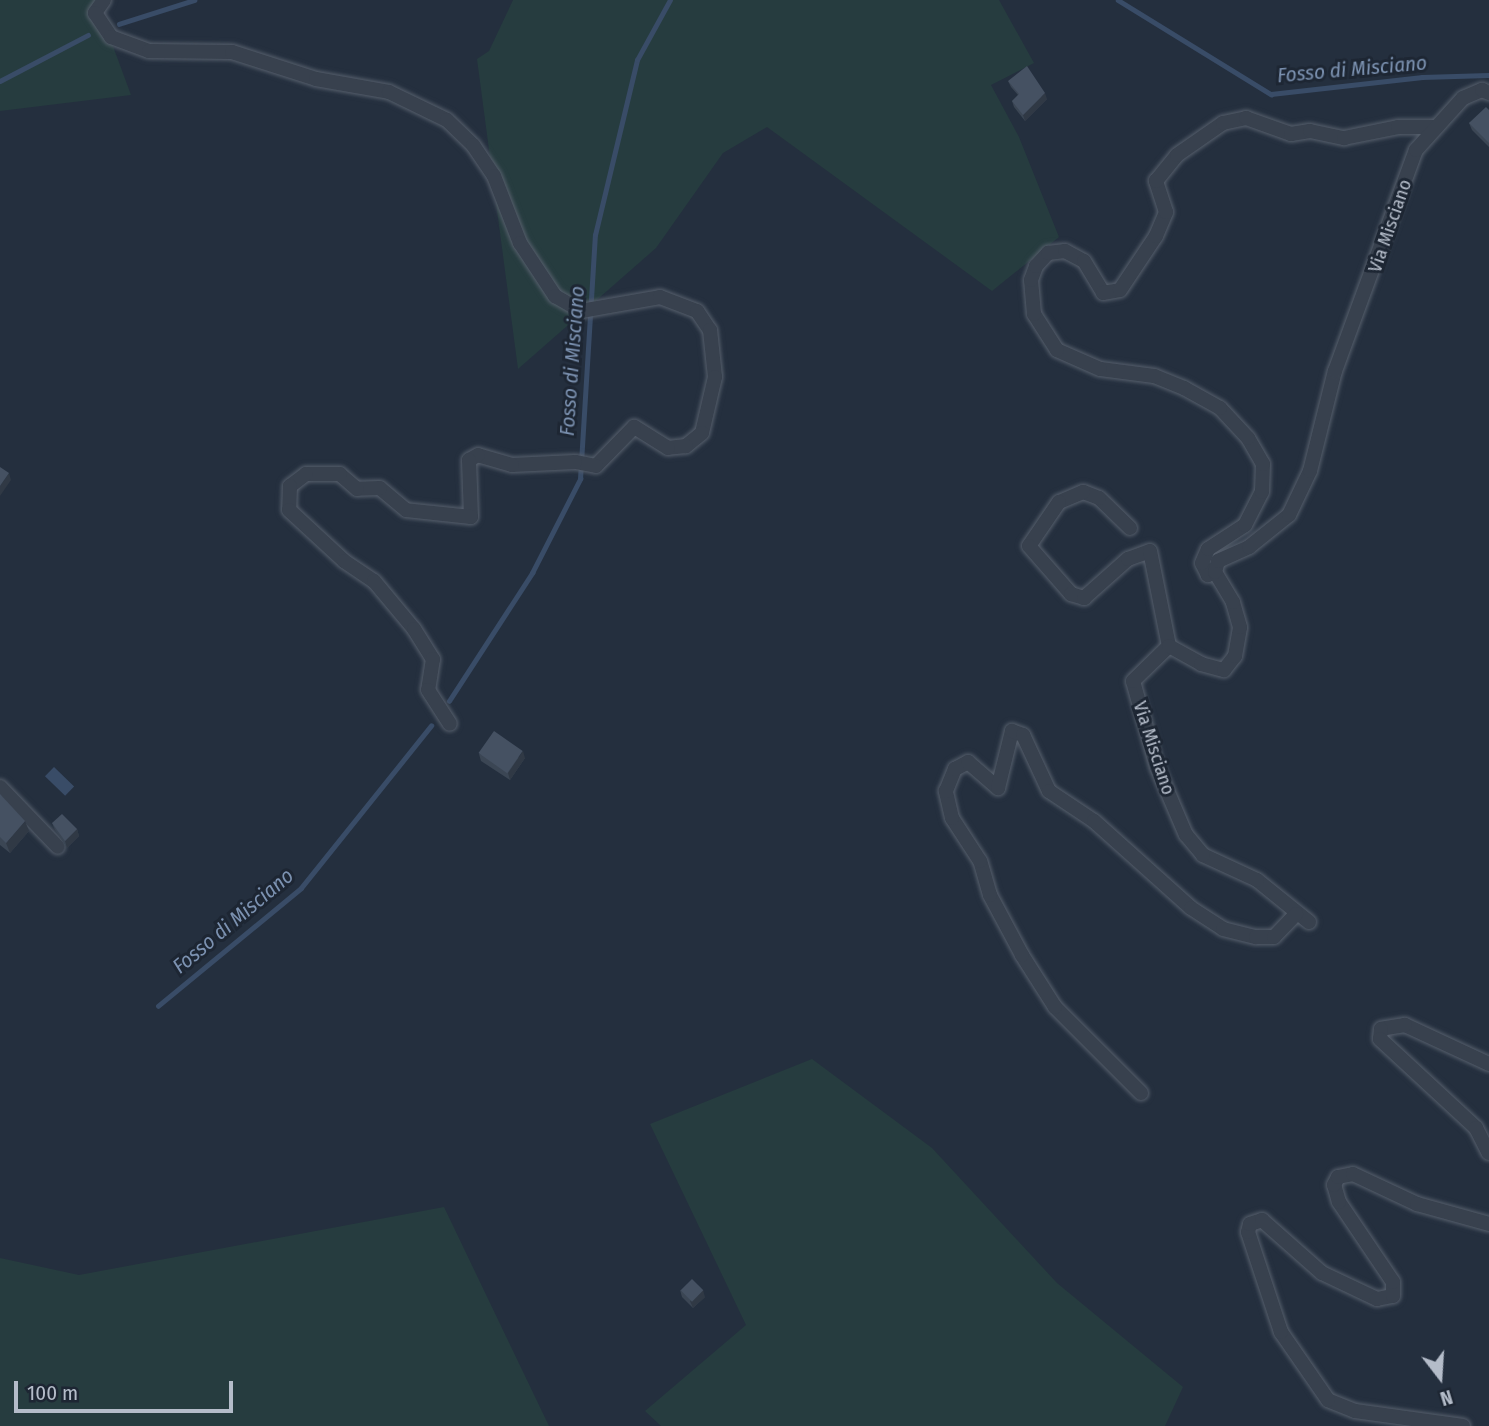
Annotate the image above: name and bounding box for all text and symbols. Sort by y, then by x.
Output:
water label: Fosso di Misciano [1276,50,1428,88]
street label: Via Misciano [1363,176,1417,276]
water label: Fosso di Misciano [554,285,590,437]
street label: Via Misciano [1128,698,1180,798]
water label: Fosso di Misciano [167,863,299,979]
north arrow [1405,1342,1475,1412]
scale bar [18,1366,236,1410]
text: 100 m [27,1380,78,1406]
text: N [1437,1385,1455,1410]

